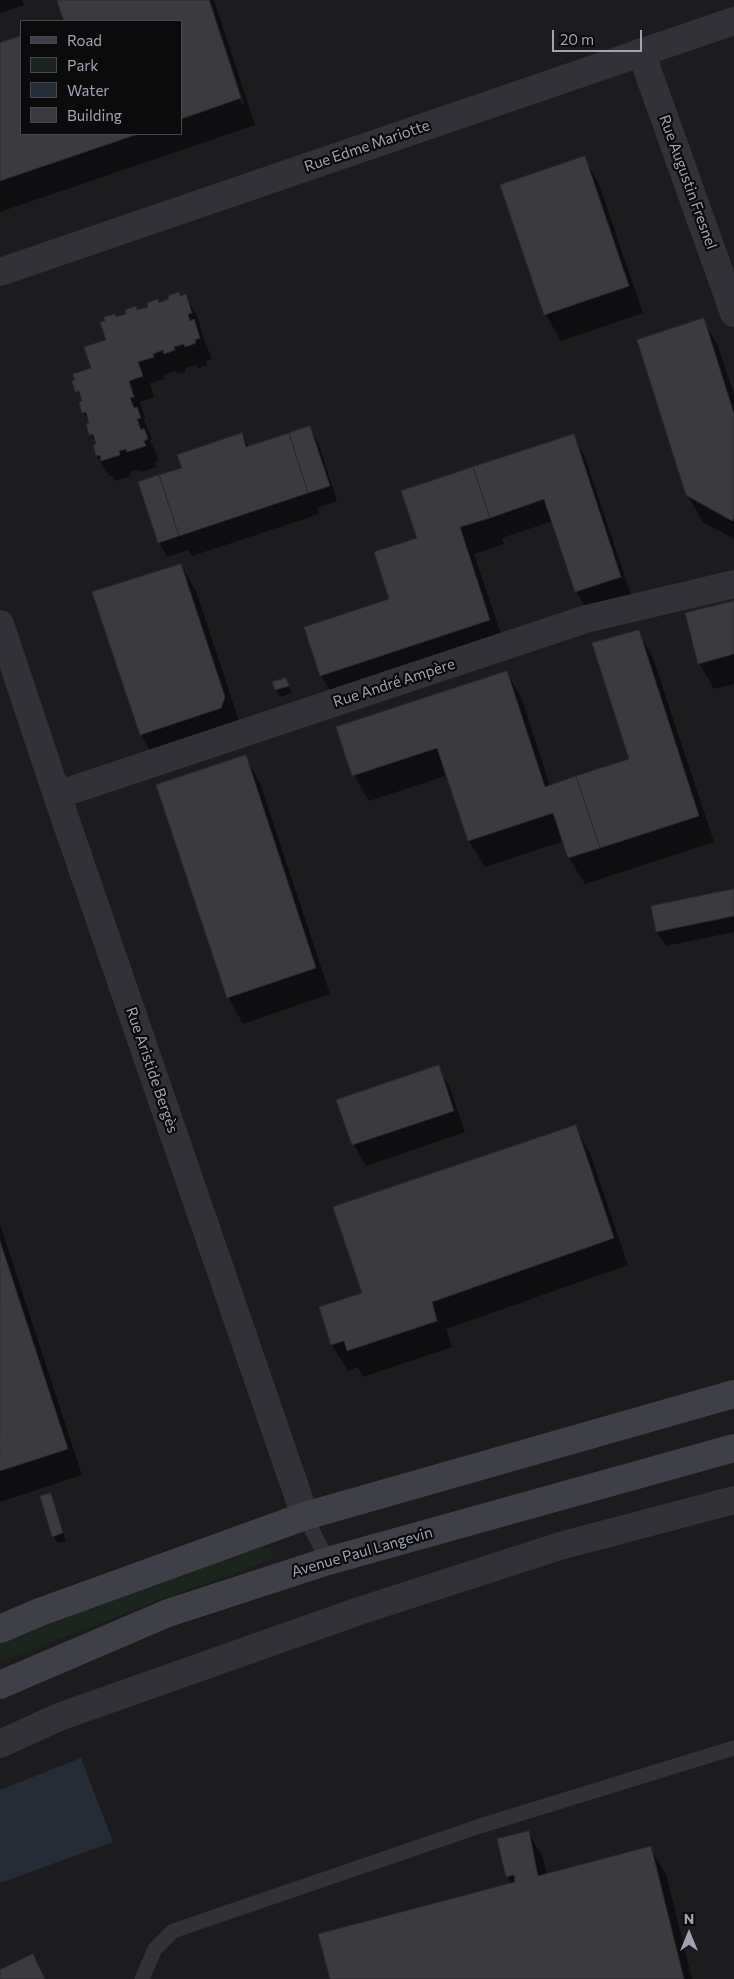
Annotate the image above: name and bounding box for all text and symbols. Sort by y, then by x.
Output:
legend [20,20,182,135]
scale bar [554,20,644,52]
text: 20 m [560,30,594,48]
text: Road [67,31,102,49]
text: Park [67,56,98,74]
text: Water [67,81,109,99]
text: Building [67,106,122,124]
street label: Rue Augustin Fresnel [655,112,721,252]
street label: Rue Edme Mariotte [302,116,432,176]
street label: Rue André Ampère [331,655,457,711]
street label: Rue Aristide Bergès [122,1005,182,1135]
street label: Avenue Paul Langevin [289,1523,435,1581]
north arrow [664,1909,714,1959]
text: N [684,1910,694,1927]

